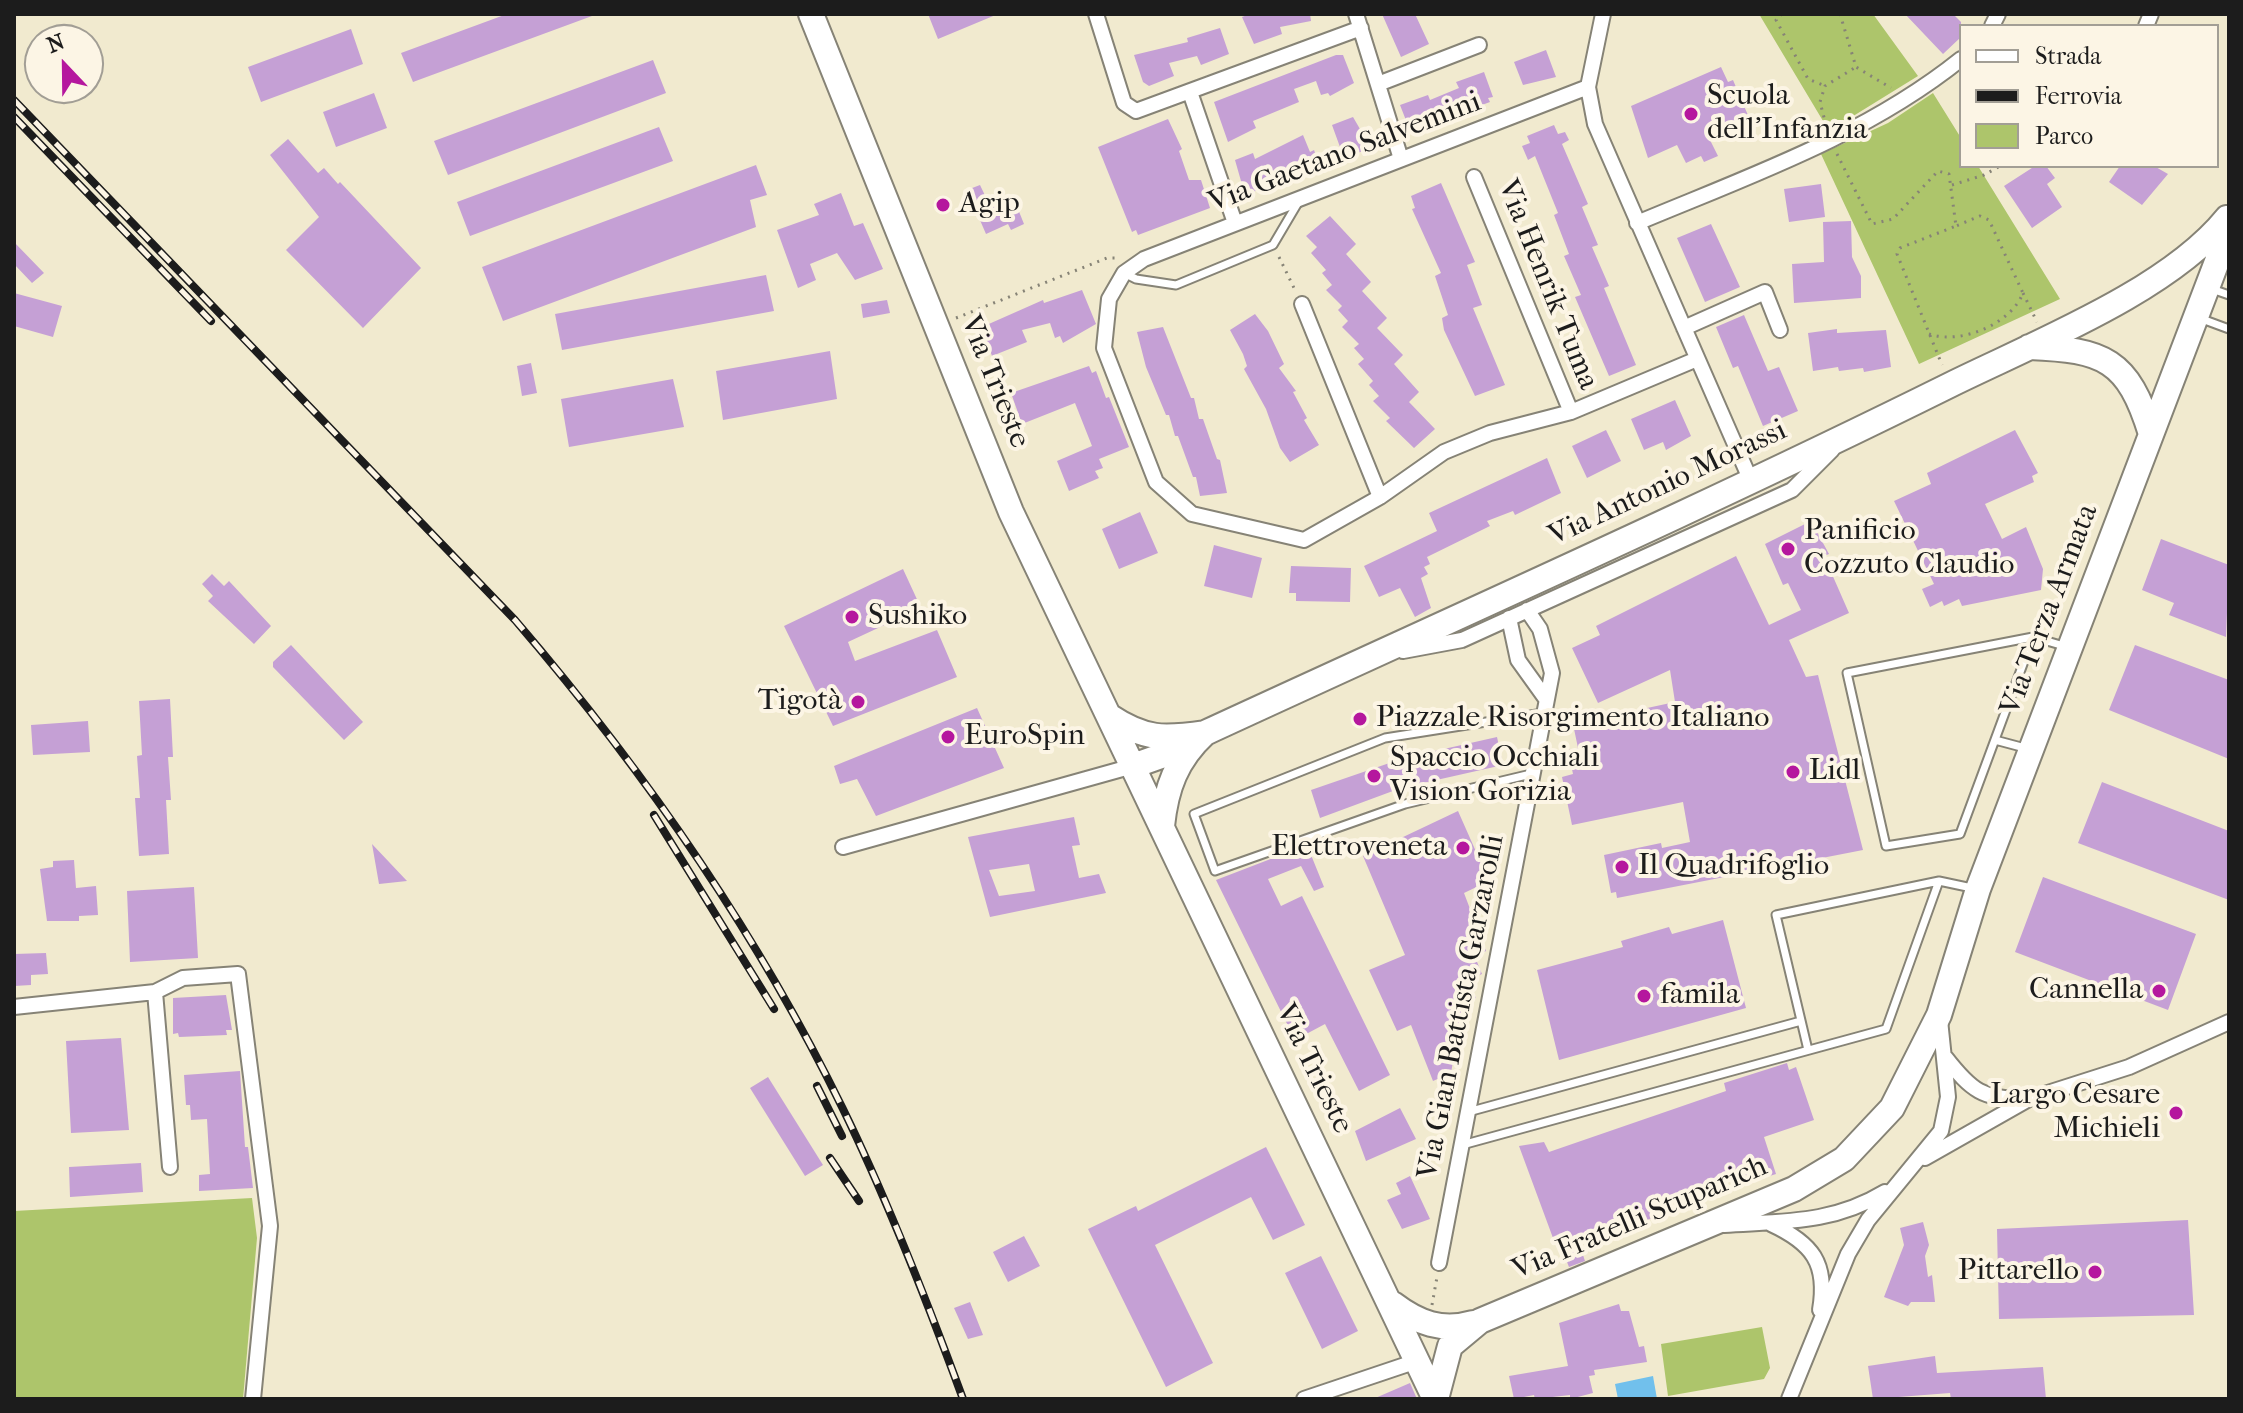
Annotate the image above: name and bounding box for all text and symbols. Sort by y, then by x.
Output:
north arrow [24,24,104,104]
legend [1959,24,2219,168]
text: N [43,28,68,59]
text: Strada [2035,42,2101,70]
place label: Scuola dell'Infanzia [1707,79,1867,150]
text: Ferrovia [2035,82,2122,110]
street label: Via Gaetano Salvemini [1204,84,1486,222]
marker: Scuola dell'Infanzia [1682,105,1700,123]
text: Parco [2035,122,2093,150]
street label: Via Henrik Tuma [1489,175,1605,395]
place label: Agip [959,187,1020,223]
marker: Agip [934,196,952,214]
street label: Via Trieste [951,311,1037,453]
street label: Via Antonio Morassi [1543,413,1793,555]
street label: Via Terza Armata [1993,499,2107,721]
place label: Panificio Cozzuto Claudio [1804,514,2014,584]
marker: Panificio Cozzuto Claudio [1779,540,1797,558]
place label: Sushiko [868,599,967,635]
marker: Sushiko [843,608,861,626]
place label: Tigotà [758,684,842,720]
marker: Tigotà [849,693,867,711]
place label: Piazzale Risorgimento Italiano [1376,701,1770,737]
marker: Piazzale Risorgimento Italiano [1351,710,1369,728]
place label: EuroSpin [964,719,1085,755]
marker: EuroSpin [939,728,957,746]
place label: Spaccio Occhiali Vision Gorizia [1390,741,1599,812]
place label: Lidl [1809,754,1860,790]
marker: Lidl [1784,763,1802,781]
marker: Spaccio Occhiali Vision Gorizia [1365,767,1383,785]
place label: Elettroveneta [1271,830,1447,866]
street label: Via Gian Battista Garzarolli [1411,832,1513,1182]
marker: Elettroveneta [1454,839,1472,857]
place label: Il Quadrifoglio [1638,849,1829,885]
marker: Il Quadrifoglio [1613,858,1631,876]
place label: Cannella [2029,973,2143,1009]
place label: famila [1660,978,1740,1014]
marker: Cannella [2150,982,2168,1000]
marker: famila [1635,987,1653,1005]
street label: Via Trieste [1266,998,1360,1140]
place label: Largo Cesare Michieli [1990,1078,2160,1148]
marker: Largo Cesare Michieli [2167,1104,2185,1122]
street label: Via Fratelli Stuparich [1507,1149,1773,1289]
place label: Pittarello [1958,1254,2079,1290]
marker: Pittarello [2086,1263,2104,1281]

